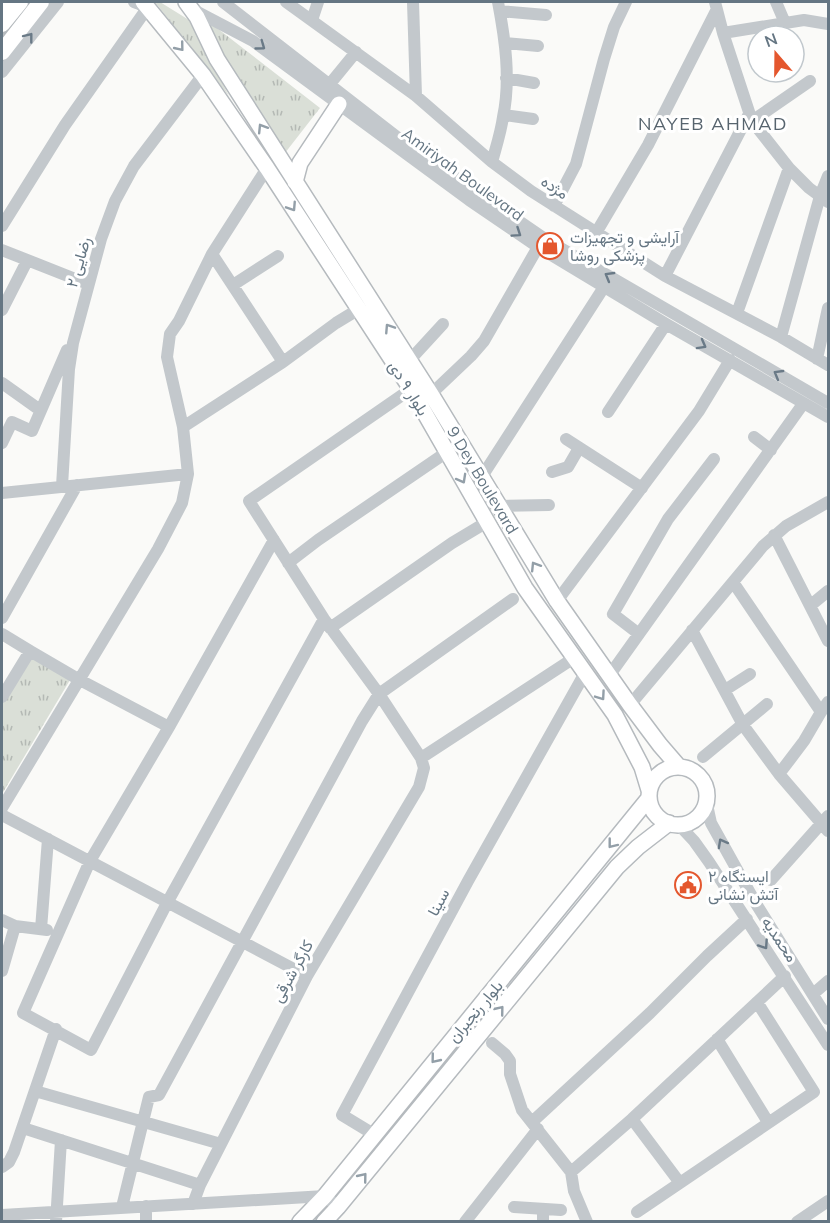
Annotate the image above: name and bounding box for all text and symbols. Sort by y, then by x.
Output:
north arrow [746,24,806,84]
text: N [762,28,780,51]
one-way arrow [22,32,33,43]
one-way arrow [254,39,265,50]
one-way arrow [173,40,184,51]
district label: NAYEB AHMAD [638,112,788,135]
street label: Amiriyah Boulevard [398,123,528,225]
one-way arrow [257,124,269,134]
street label: مژده [537,171,572,204]
one-way arrow [285,200,296,211]
one-way arrow [510,226,521,237]
place label: آرایشی و تجهیزات پزشکی روشا [570,227,680,267]
shop icon: آرایشی و تجهیزات پزشکی روشا [535,231,565,261]
street label: رضایی ۲ [61,234,96,290]
one-way arrow [605,272,615,283]
one-way arrow [385,324,396,335]
one-way arrow [696,337,706,349]
street label: بلوار ۹ دی [383,357,434,420]
one-way arrow [774,370,784,381]
street label: 9 Dey Boulevard [443,423,523,537]
one-way arrow [455,472,466,483]
one-way arrow [531,562,542,573]
one-way arrow [594,689,605,700]
one-way arrow [609,837,620,848]
one-way arrow [718,839,729,849]
place label: ایستگاه ۲ آتش نشانی [708,866,780,905]
public building icon: ایستگاه ۲ آتش نشانی [673,870,703,900]
street label: سینا [423,885,453,919]
street label: محمدیه [758,913,802,965]
street label: کارگر شرقی [267,936,318,1006]
one-way arrow [757,939,768,950]
street label: بلوار رنجبران [443,976,508,1047]
one-way arrow [492,1006,503,1017]
one-way arrow [431,1052,442,1063]
one-way arrow [355,1173,366,1184]

